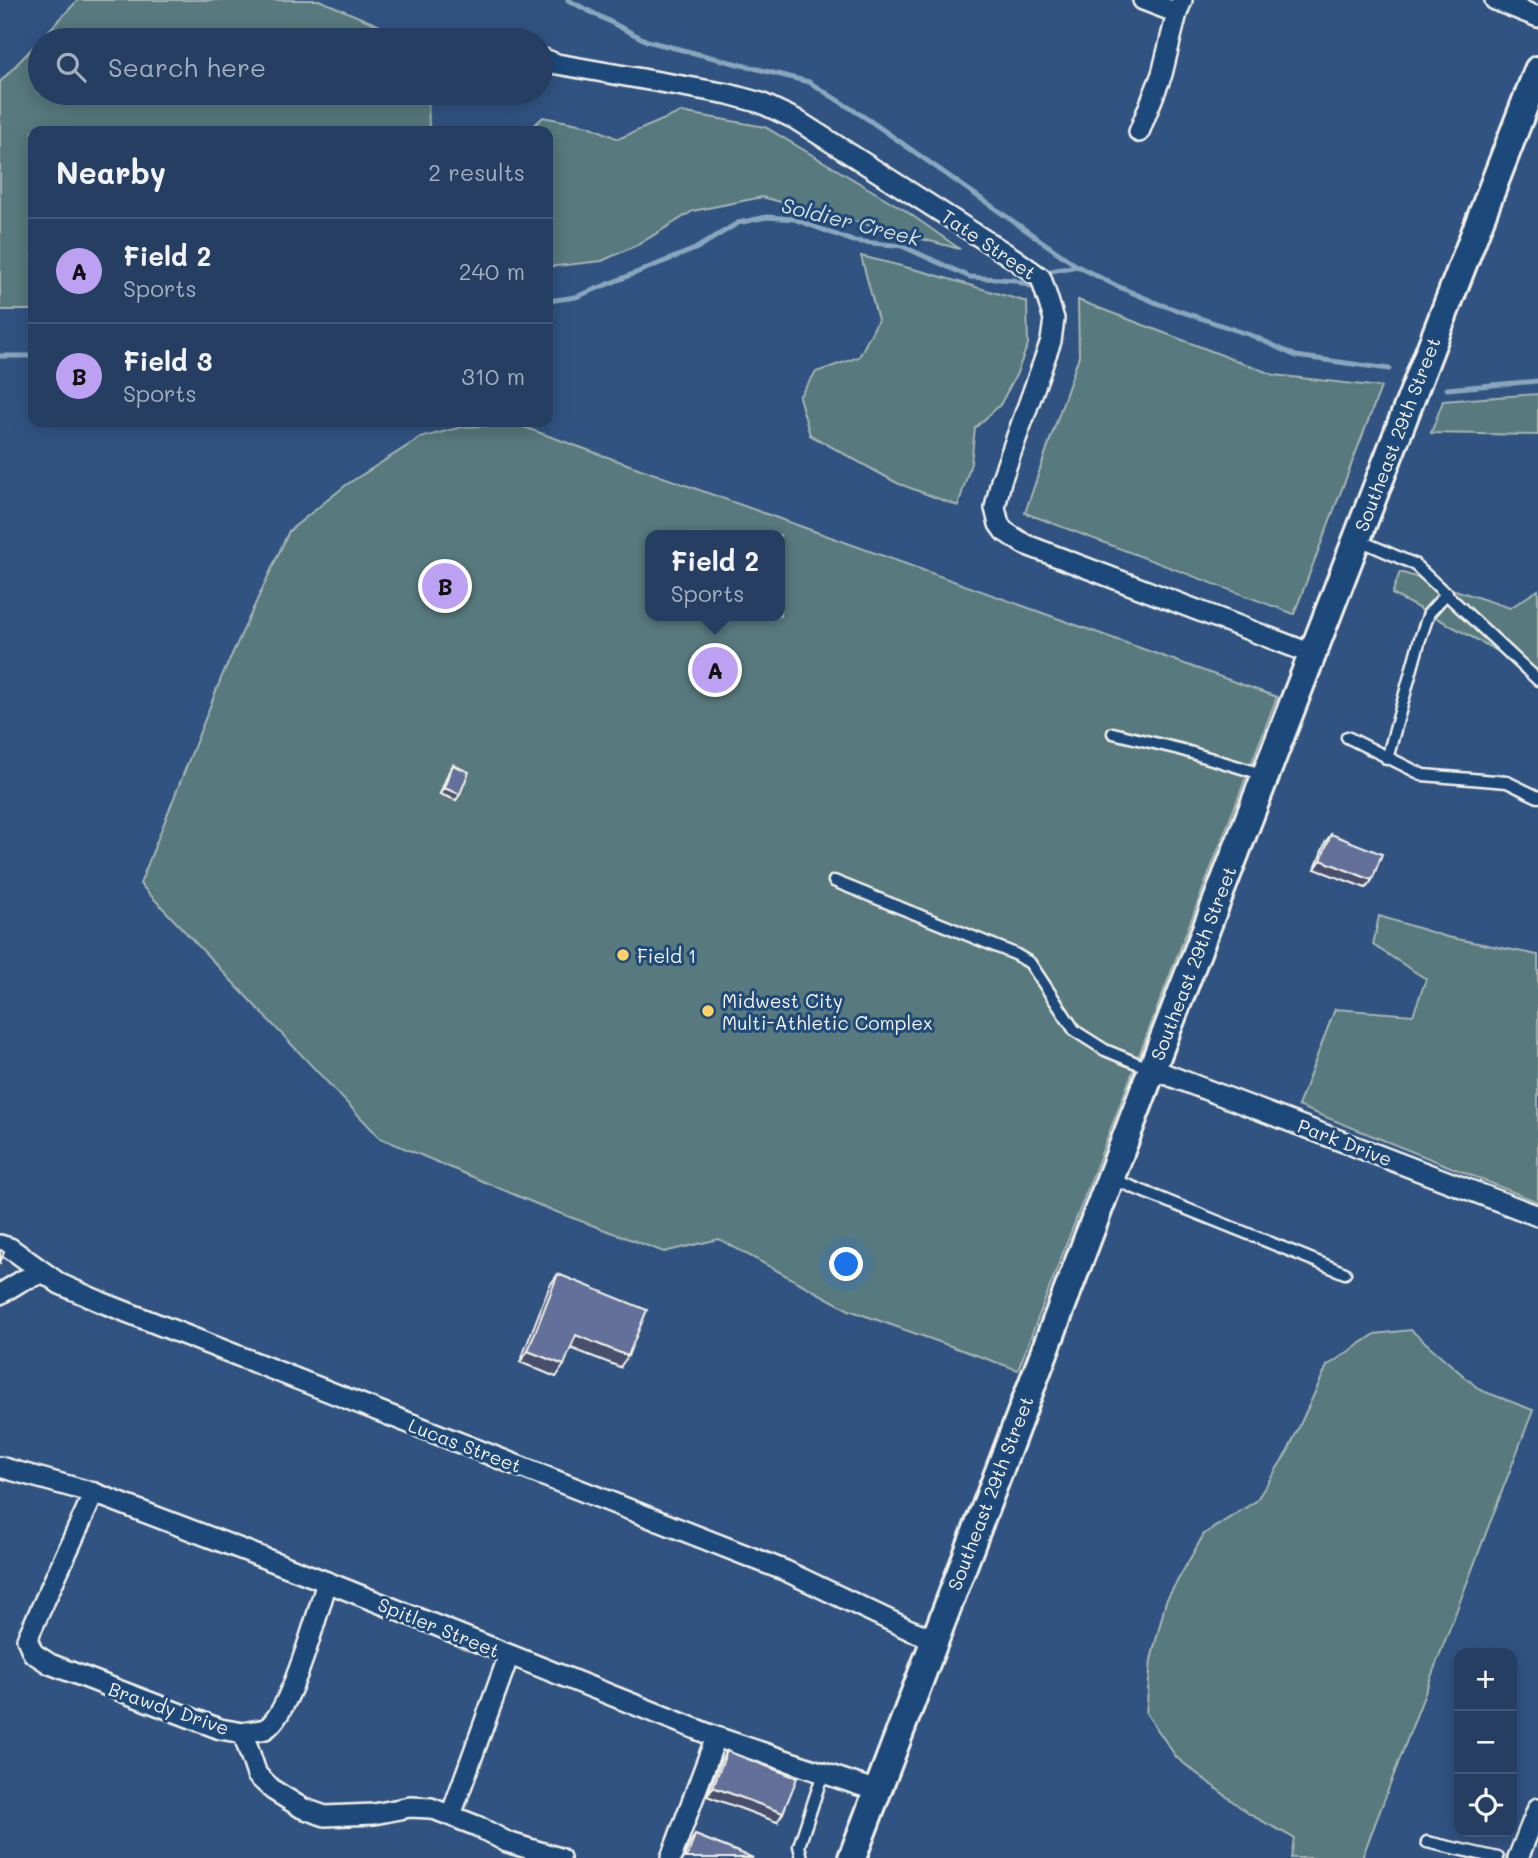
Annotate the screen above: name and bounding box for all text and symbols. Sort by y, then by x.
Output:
search box [28,28,553,105]
icon: search [52,48,90,86]
text: Search here [108,50,266,84]
text: Nearby [56,152,166,192]
text: 2 results [428,157,525,187]
water label: Soldier Creek [779,191,924,252]
street label: Tate Street [937,203,1041,285]
text: Field 2 [123,239,211,273]
text: A [71,256,87,286]
text: 240 m [459,256,525,286]
text: Sports [123,273,197,303]
street label: Southeast 29th Street [1348,333,1446,535]
text: Field 3 [123,344,212,378]
text: B [71,361,87,391]
text: 310 m [461,361,525,391]
text: Sports [123,378,197,408]
popup [645,530,785,621]
text: Field 2 [671,544,759,578]
pin: B [422,560,468,612]
text: Sports [671,578,744,608]
pin: A [692,644,738,696]
street label: Southeast 29th Street [1144,862,1242,1064]
place label: Field 1 [637,943,697,968]
marker: Field 1 [615,947,631,963]
place label: Midwest City Multi-Athletic Complex [722,988,933,1035]
marker: Midwest City Multi-Athletic Complex [700,1003,716,1019]
street label: Park Drive [1294,1113,1396,1171]
your location [829,1247,863,1281]
street label: Southeast 29th Street [941,1392,1039,1594]
street label: Lucas Street [405,1412,525,1478]
street label: Spitler Street [374,1591,504,1663]
map controls [1454,1648,1517,1837]
button: + [1454,1648,1517,1711]
street label: Brawdy Drive [105,1676,233,1740]
button: − [1454,1711,1517,1774]
button: locate [1454,1774,1517,1837]

